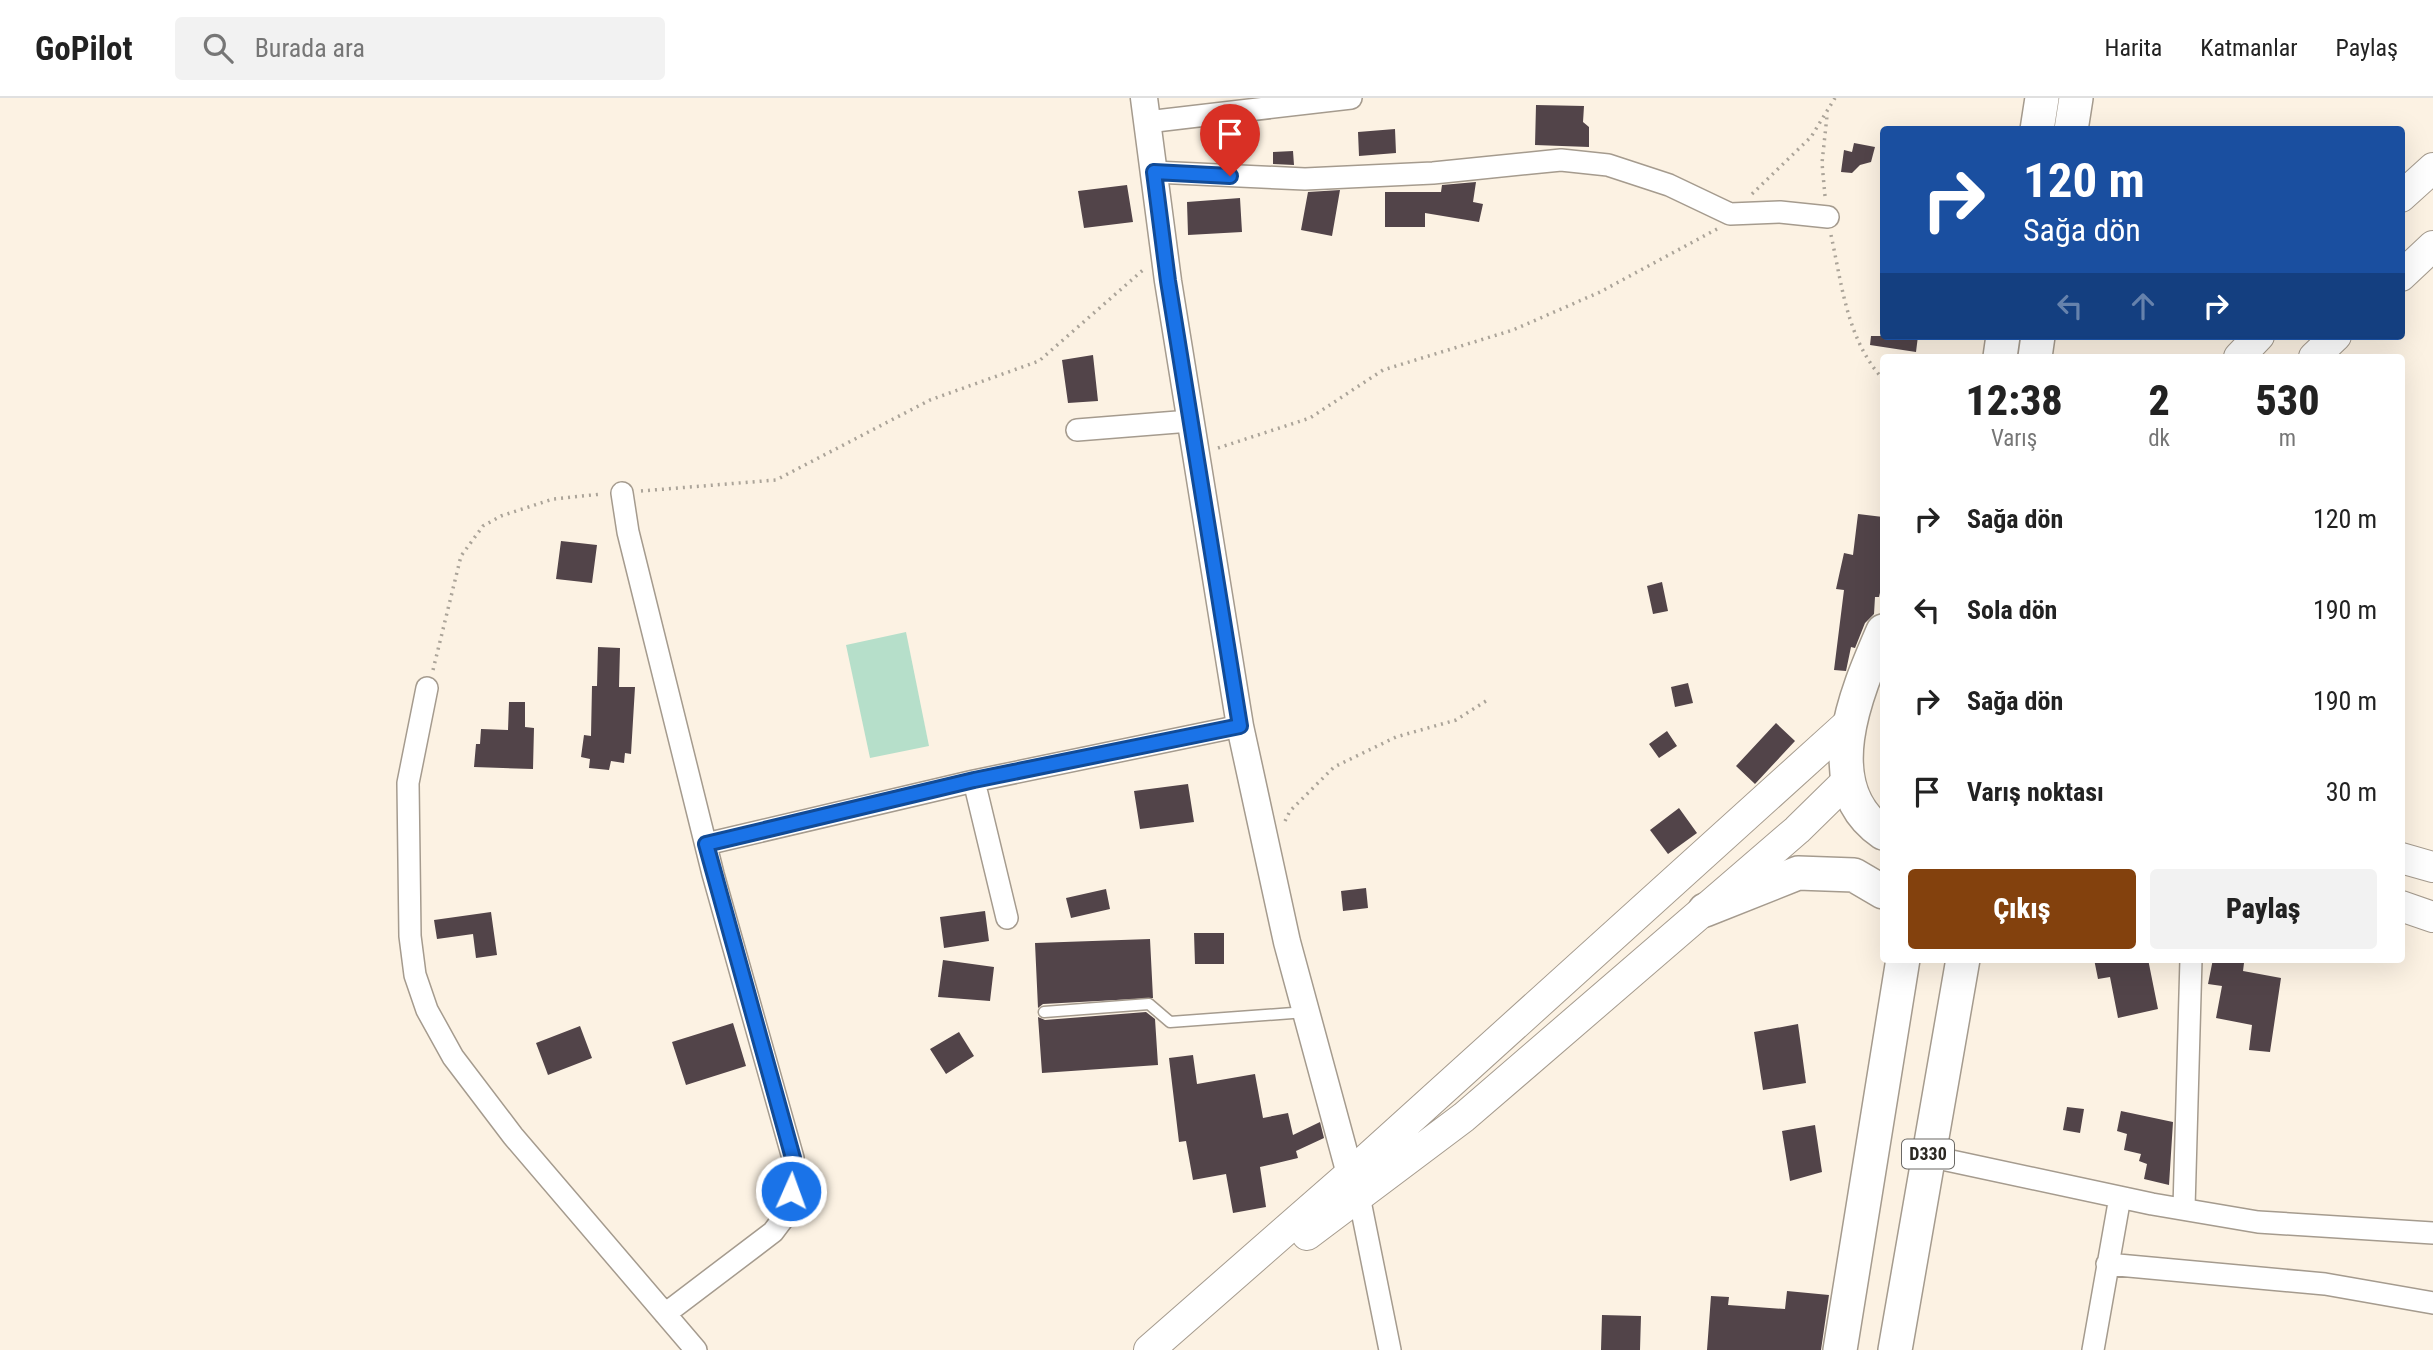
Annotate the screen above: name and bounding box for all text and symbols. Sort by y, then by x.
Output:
search box [175,17,665,80]
text: GoPilot [35,29,133,68]
icon: search [199,29,237,67]
text: Burada ara [255,33,365,63]
text: Harita [2105,34,2162,62]
text: Katmanlar [2200,34,2298,62]
text: Paylaş [2336,34,2398,62]
pin [1200,104,1260,176]
icon: arrive [1211,115,1249,153]
text: 120 m [2023,152,2145,209]
icon: right [1908,154,1999,245]
text: Sağa dön [2023,211,2141,249]
icon: left [2051,287,2089,325]
icon: ahead [2124,287,2162,325]
icon: right [2197,287,2235,325]
text: 12:38 [1965,376,2063,425]
text: 2 [2148,376,2170,425]
text: 530 [2255,376,2319,425]
text: Varış [1991,425,2037,452]
text: dk [2148,425,2170,452]
text: m [2279,425,2296,452]
icon: right [1908,500,1946,538]
text: Sağa dön [1967,504,2063,534]
text: 120 m [2313,504,2377,534]
icon: left [1908,591,1946,629]
text: Sola dön [1967,595,2057,625]
text: 190 m [2313,595,2377,625]
icon: right [1908,682,1946,720]
text: Sağa dön [1967,686,2063,716]
text: 190 m [2313,686,2377,716]
icon: arrive [1908,773,1946,811]
text: Varış noktası [1967,777,2104,807]
text: 30 m [2326,777,2377,807]
button: Çıkış [1908,869,2136,949]
button: Paylaş [2150,869,2377,949]
road number: D330 [1902,1140,1954,1168]
position arrow [754,1154,828,1228]

